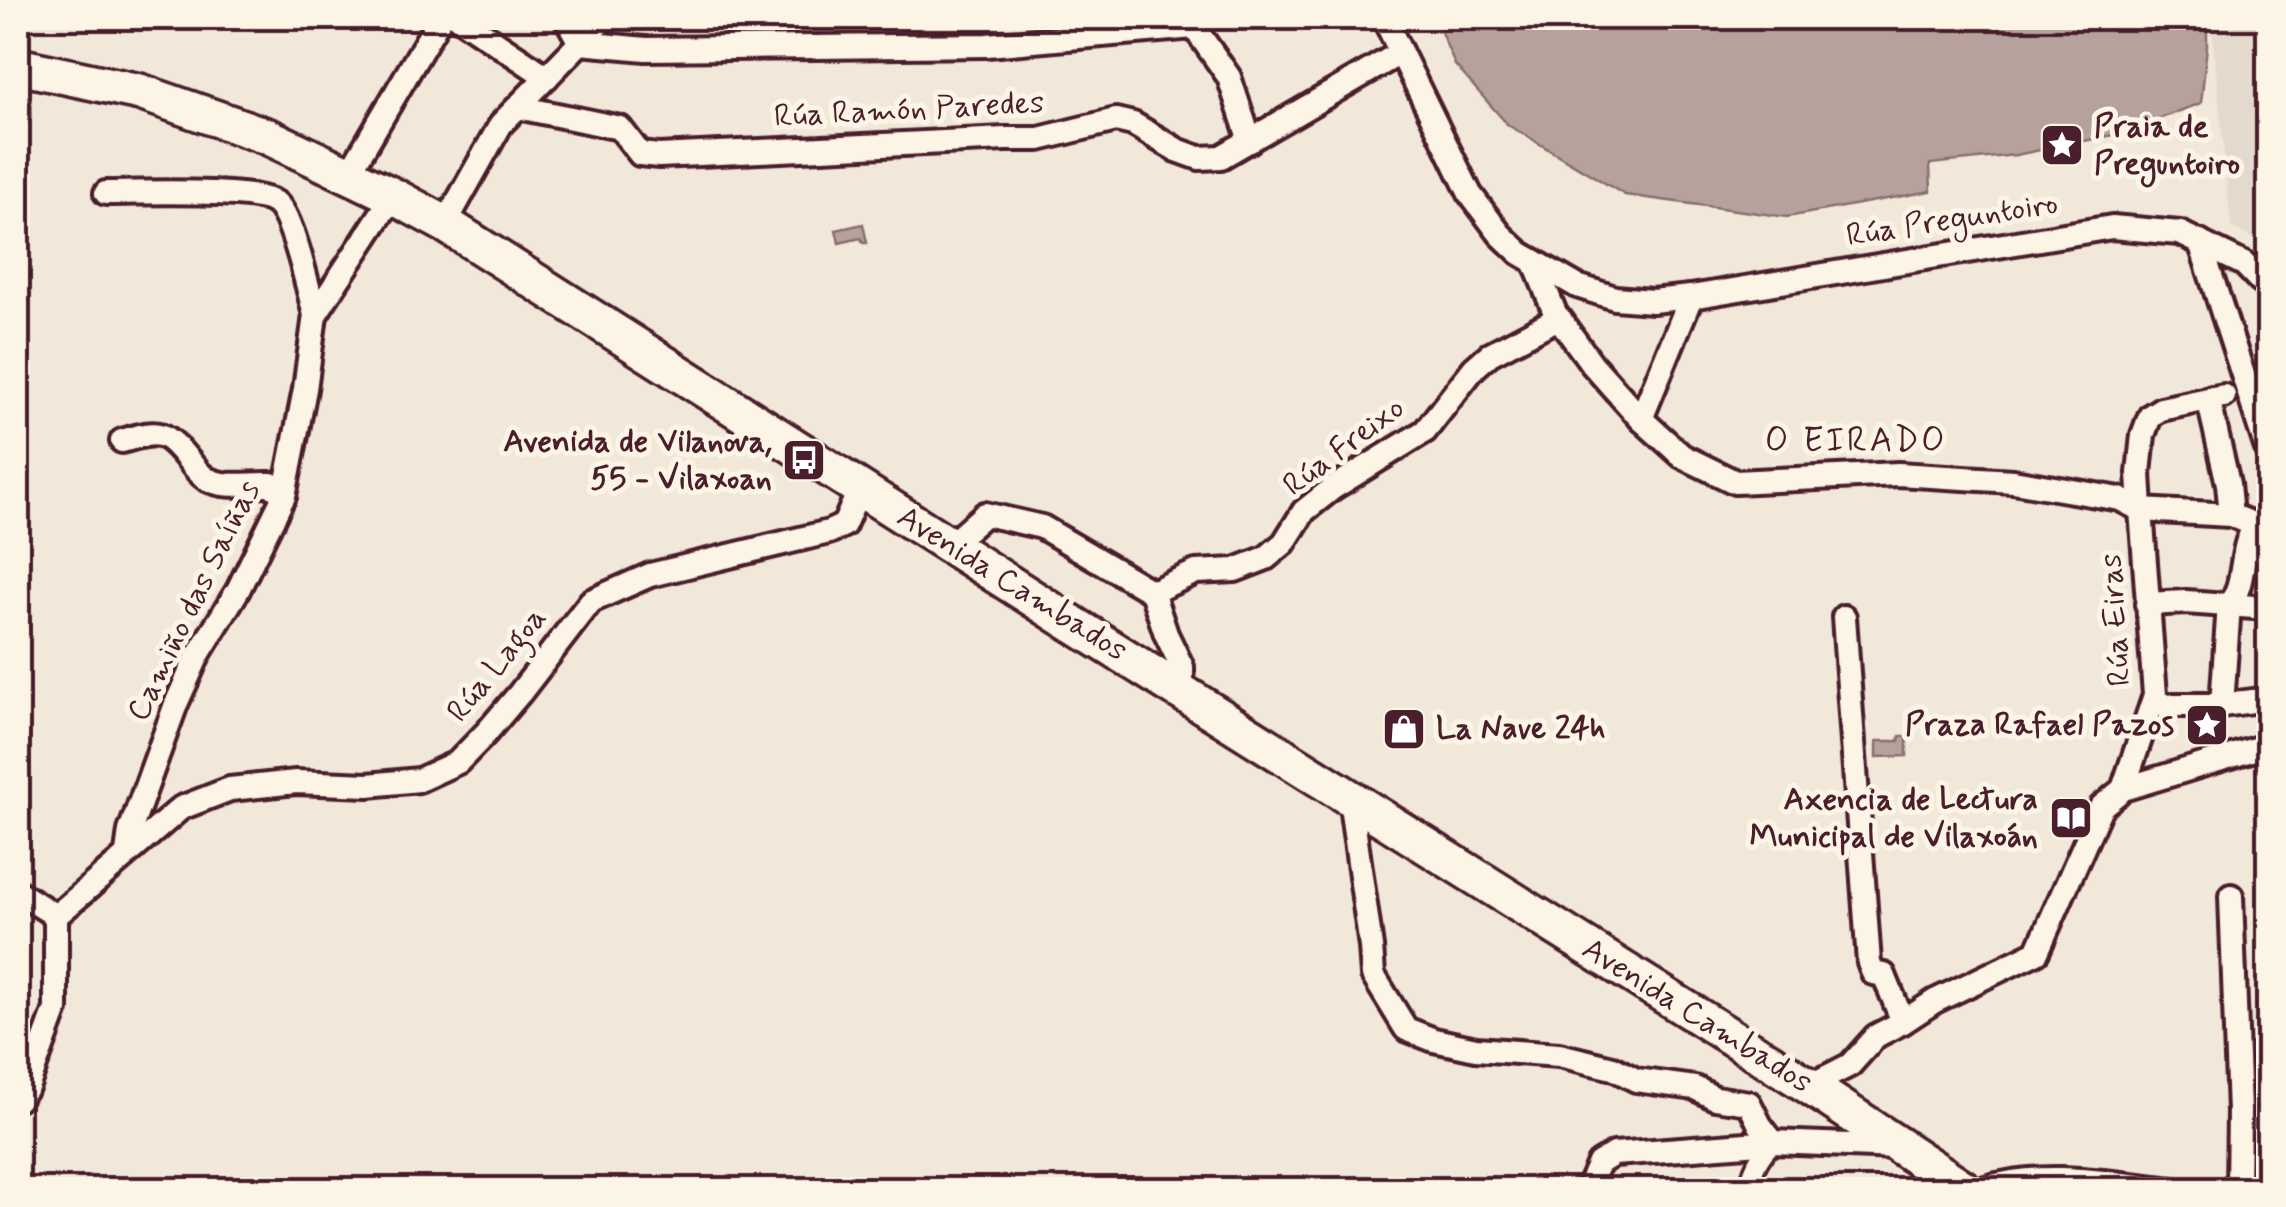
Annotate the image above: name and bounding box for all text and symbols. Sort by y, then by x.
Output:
street label: Rúa Ramón Paredes [773,82,1045,138]
place label: Praia de Preguntoiro [2094,106,2240,188]
place icon: Praia de Preguntoiro [2039,122,2085,168]
street label: Rúa Preguntoiro [1843,183,2061,259]
street label: Rúa Freixo [1275,388,1413,506]
district label: O EIRADO [1765,418,1947,464]
place label: Avenida de Vilanova, 55 - Vilaxoan [503,421,772,500]
bus stop icon: Avenida de Vilanova, 55 - Vilaxoan [781,437,827,483]
street label: Camiño das Saíñas [117,474,271,728]
street label: Avenida Cambados [889,496,1135,672]
street label: Rúa Eiras [2090,552,2142,688]
street label: Rúa Lagoa [438,599,559,733]
place icon: Praza Rafael Pazos [2184,702,2230,748]
place label: Praza Rafael Pazos [1905,704,2174,746]
shop icon: La Nave 24h [1381,706,1427,752]
place label: La Nave 24h [1436,708,1606,750]
place label: Axencia de Lectura Municipal de Vilaxoán [1750,779,2038,858]
library icon: Axencia de Lectura Municipal de Vilaxoán [2048,795,2094,841]
street label: Avenida Cambados [1574,928,1820,1104]

